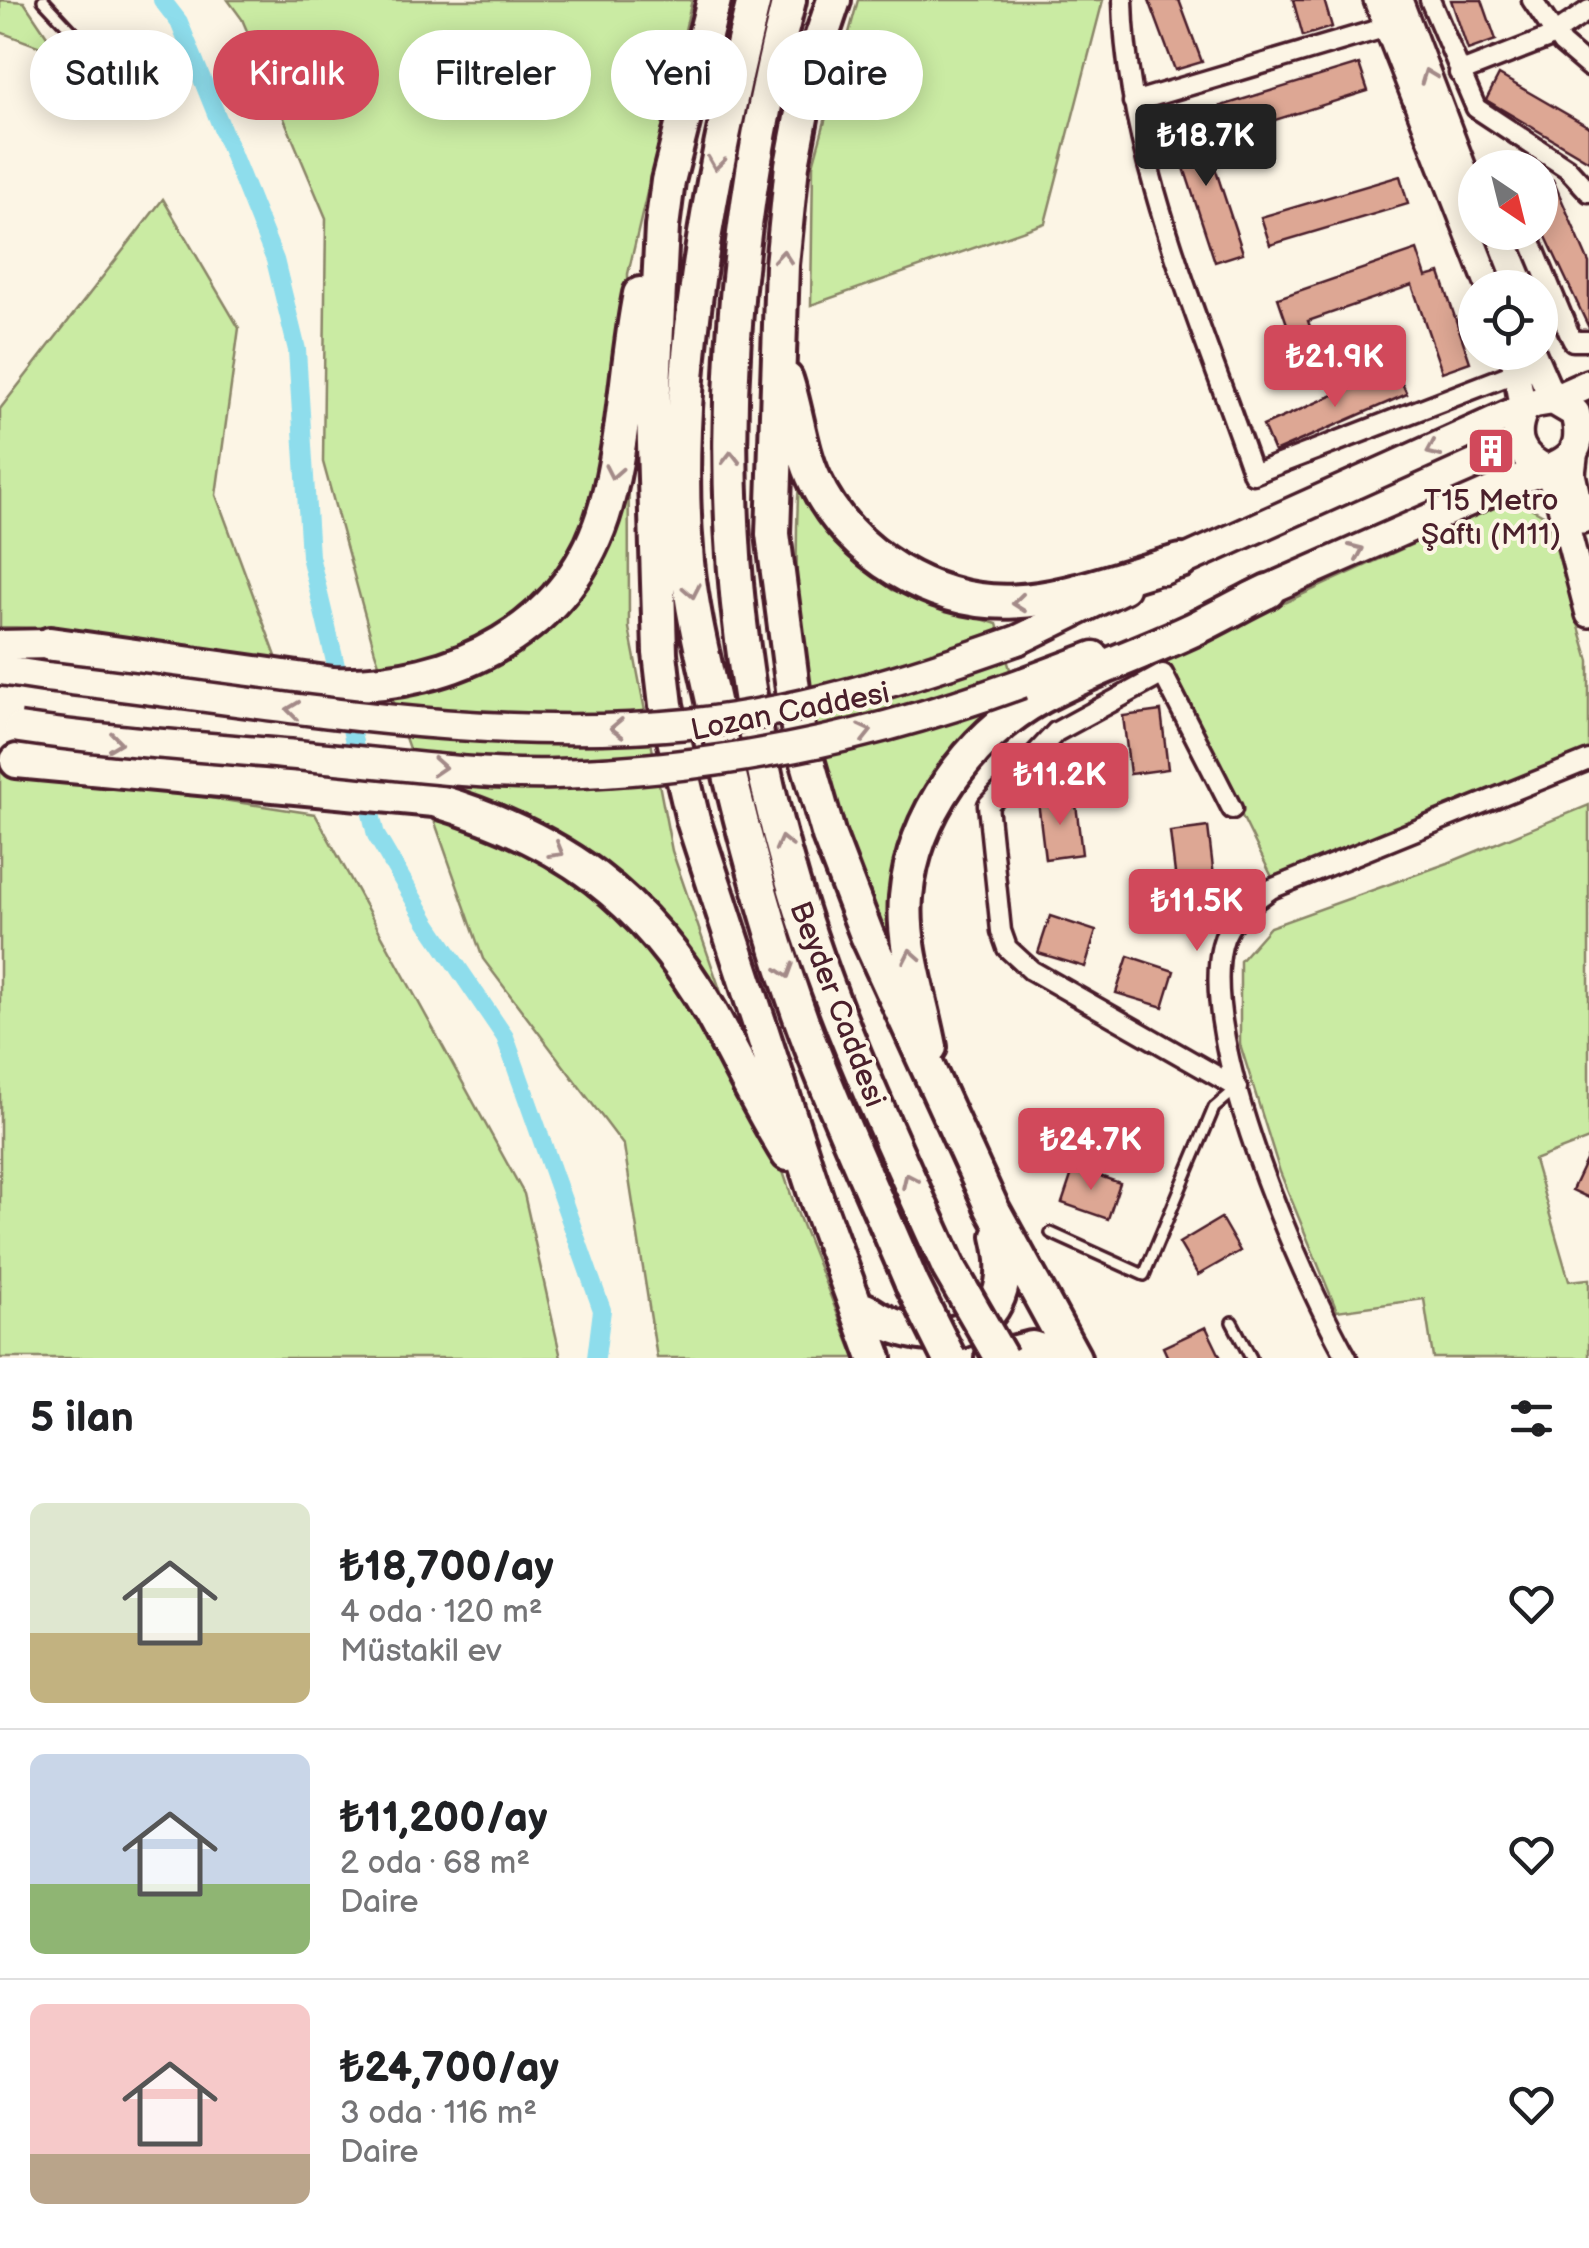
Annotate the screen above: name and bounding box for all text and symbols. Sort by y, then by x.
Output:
chip: Satılık [30,30,193,120]
chip: Kiralık [213,30,379,120]
chip: Filtreler [399,30,591,120]
chip: Yeni [611,30,747,120]
chip: Daire [767,30,923,120]
one-way arrow [1420,68,1440,86]
pin: ₺18.7K [1125,104,1287,189]
text: ₺18.7K [1157,117,1255,156]
north arrow [1458,150,1558,250]
map controls [1458,150,1558,370]
one-way arrow [706,155,727,171]
one-way arrow [771,248,793,264]
button: locate [1458,270,1558,370]
pin: ₺21.9K [1254,325,1416,410]
text: ₺21.9K [1286,338,1384,377]
building icon: T15 Metro Şaftı (M11) [1465,425,1517,477]
one-way arrow [1425,438,1443,458]
one-way arrow [720,450,742,466]
one-way arrow [604,463,625,480]
place label: T15 Metro Şaftı (M11) [1421,483,1561,553]
one-way arrow [1347,543,1365,563]
one-way arrow [681,582,702,599]
one-way arrow [1010,592,1026,613]
street label: Lozan Caddesi [688,675,893,749]
one-way arrow [284,700,300,721]
one-way arrow [608,718,624,739]
one-way arrow [856,723,873,744]
one-way arrow [107,731,123,752]
pin: ₺11.2K [979,743,1141,828]
one-way arrow [431,756,447,777]
text: ₺11.2K [1013,756,1107,795]
one-way arrow [774,835,795,852]
one-way arrow [546,838,564,858]
pin: ₺11.5K [1116,869,1278,954]
text: ₺11.5K [1151,882,1243,921]
street label: Beyder Caddesi [781,897,893,1112]
one-way arrow [901,948,922,964]
one-way arrow [774,962,794,979]
pin: ₺24.7K [1010,1108,1172,1193]
text: ₺24.7K [1040,1121,1142,1160]
one-way arrow [901,1172,921,1190]
icon: filters [1504,1391,1559,1446]
text: 5 ilan [30,1393,134,1444]
text: ₺18,700/ay [340,1542,554,1593]
icon: home [110,1543,230,1663]
icon: heart [1504,1576,1559,1631]
text: 4 oda · 120 m² [340,1593,543,1632]
text: Müstakil ev [340,1632,502,1671]
text: ₺11,200/ay [340,1793,547,1844]
icon: home [110,1794,230,1914]
icon: heart [1504,1827,1559,1882]
text: 2 oda · 68 m² [340,1844,530,1883]
text: Daire [340,1883,418,1922]
text: ₺24,700/ay [340,2043,559,2094]
icon: home [110,2044,230,2164]
icon: heart [1504,2077,1559,2132]
text: 3 oda · 116 m² [340,2094,537,2133]
text: Daire [340,2133,418,2172]

